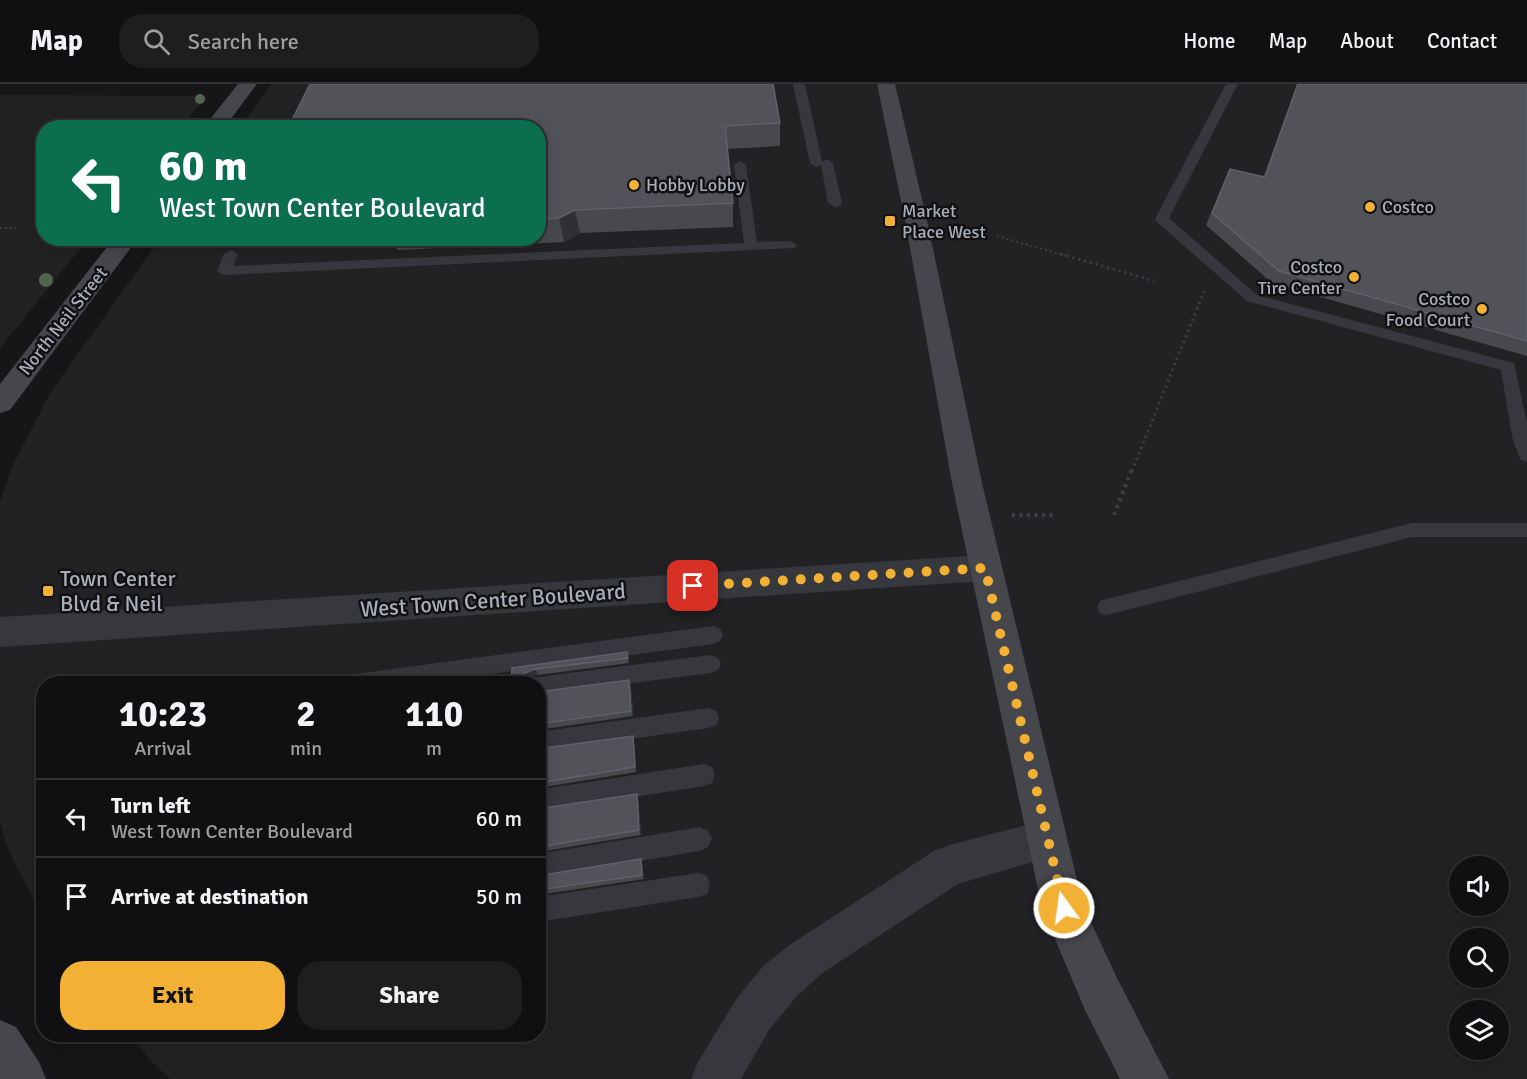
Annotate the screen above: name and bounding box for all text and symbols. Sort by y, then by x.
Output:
search box [119,14,539,68]
text: Map [30,24,83,58]
icon: search [140,25,173,58]
text: Search here [188,28,299,55]
text: Home [1183,28,1236,54]
text: Map [1269,28,1307,54]
text: About [1340,28,1394,54]
text: Contact [1427,28,1497,54]
text: 60 m [159,141,248,192]
icon: left [60,144,138,222]
place label: Hobby Lobby [646,174,745,196]
marker: Hobby Lobby [627,178,641,192]
text: West Town Center Boulevard [159,192,485,225]
place label: Costco [1382,196,1434,218]
place label: Market Place West [902,200,986,243]
marker: Costco [1363,200,1377,214]
marker: Market Place West [883,214,897,228]
place label: Costco Tire Center [1258,256,1342,299]
street label: North Neil Street [14,263,112,379]
marker: Costco Tire Center [1347,270,1361,284]
place label: Costco Food Court [1386,288,1470,331]
marker: Costco Food Court [1475,302,1489,316]
pin [667,560,718,611]
place label: Town Center Blvd & Neil [60,565,176,617]
icon: arrive [676,569,709,602]
street label: West Town Center Boulevard [359,577,627,623]
marker: Town Center Blvd & Neil [41,584,55,598]
text: 10:23 [119,692,207,737]
text: 2 [296,692,316,737]
text: 110 [405,692,463,737]
text: Arrival [134,736,192,761]
text: min [290,736,322,761]
text: m [426,736,442,761]
text: Turn left [111,792,191,819]
icon: left [60,802,93,835]
text: 60 m [476,805,522,832]
text: West Town Center Boulevard [111,819,353,844]
map controls [1449,856,1509,1060]
button: sound [1449,856,1509,916]
position arrow [1032,876,1096,940]
icon: arrive [60,880,93,913]
text: Arrive at destination [111,883,308,910]
text: 50 m [476,883,522,910]
button: search [1449,928,1509,988]
button: Exit [60,961,285,1030]
button: Share [297,961,522,1030]
button: layers [1449,1000,1509,1060]

